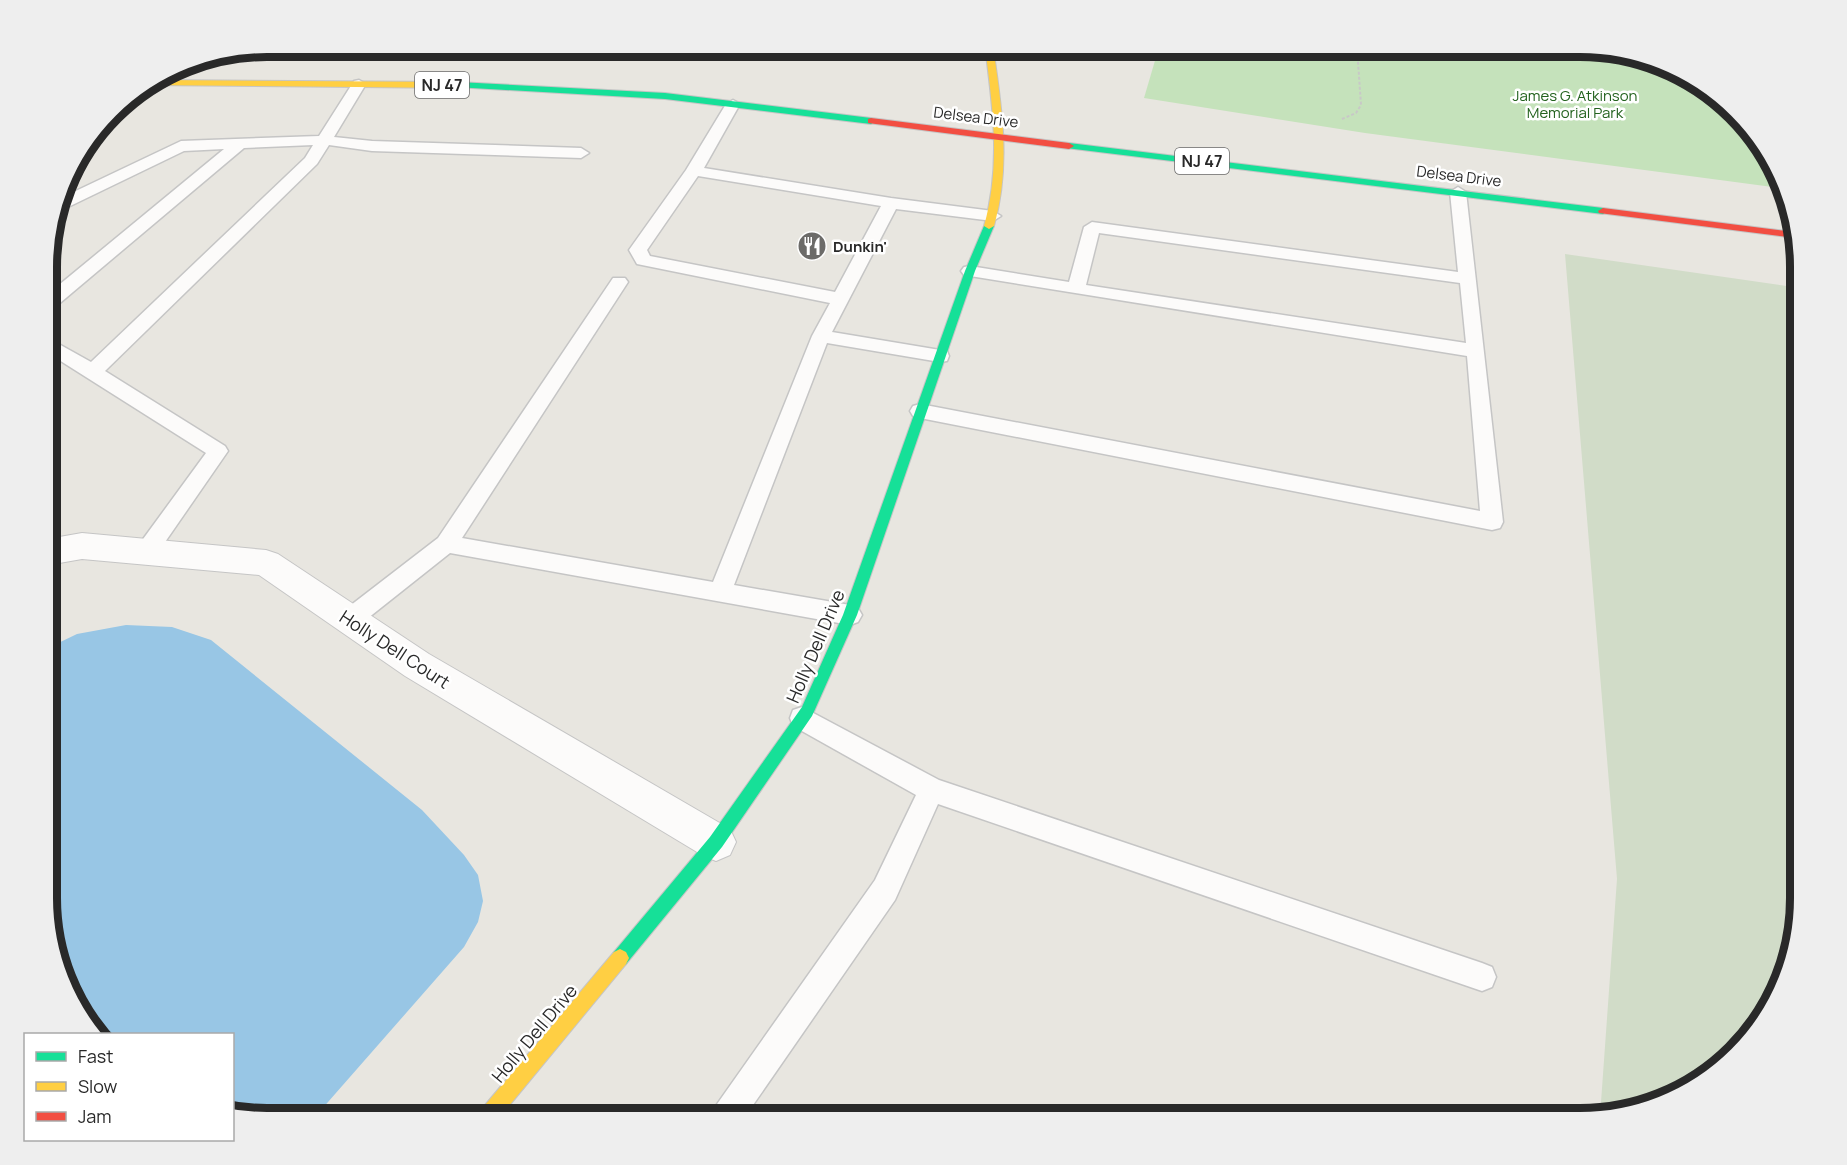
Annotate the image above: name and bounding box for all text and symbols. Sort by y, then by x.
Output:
road number: NJ 47 [415,72,469,98]
park label: James G. Atkinson Memorial Park [1513,85,1638,123]
street label: Delsea Drive [932,101,1020,133]
road number: NJ 47 [1175,148,1229,174]
street label: Delsea Drive [1415,160,1503,192]
restaurant icon: Dunkin' [796,230,828,262]
place label: Dunkin' [833,236,887,257]
street label: Holly Dell Drive [780,586,850,706]
street label: Holly Dell Court [335,604,455,694]
street label: Holly Dell Drive [486,979,582,1087]
legend [24,1033,234,1141]
text: Fast [78,1044,113,1068]
text: Slow [78,1074,118,1098]
text: Jam [78,1104,112,1128]

